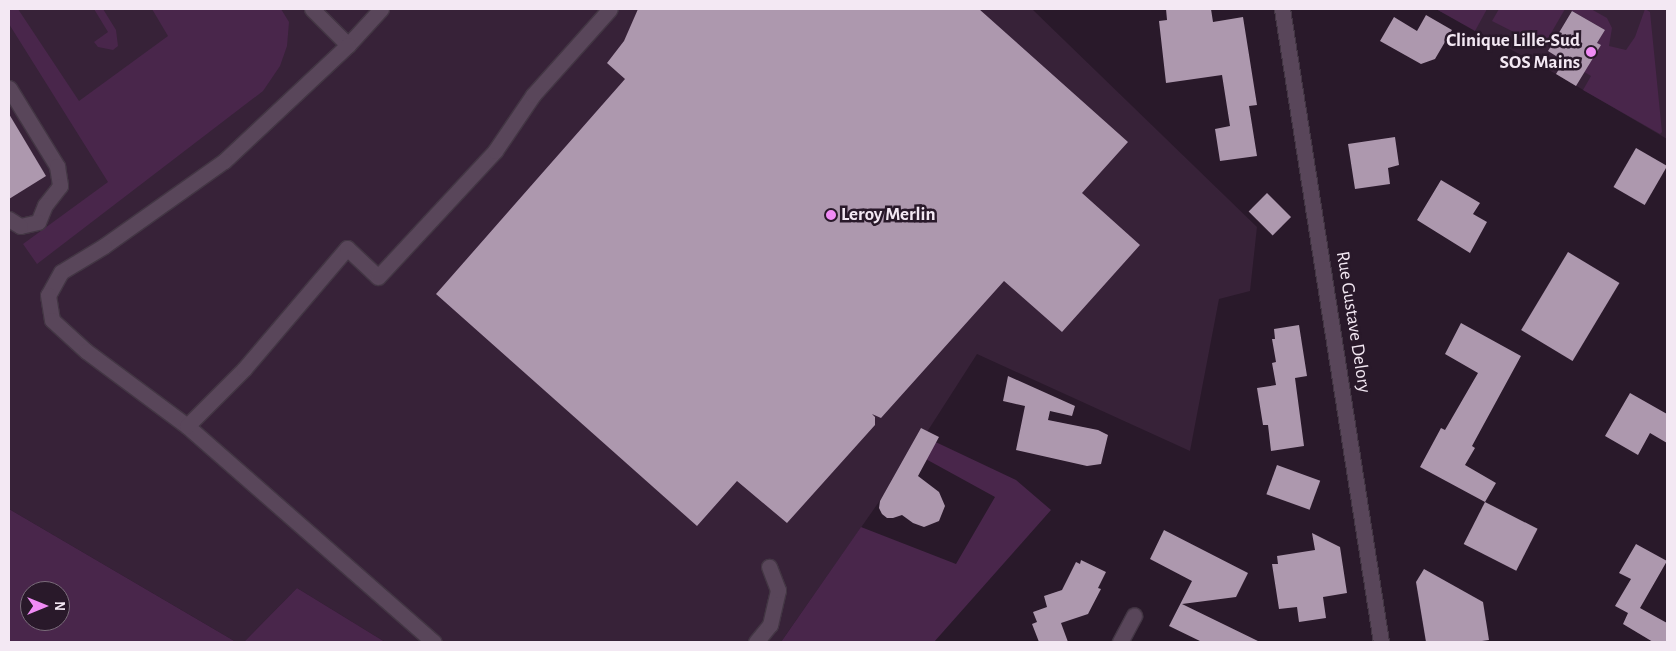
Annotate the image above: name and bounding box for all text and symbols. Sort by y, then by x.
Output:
place label: Clinique Lille-Sud SOS Mains [1446,30,1580,74]
marker: Clinique Lille-Sud SOS Mains [1584,45,1598,59]
place label: Leroy Merlin [841,204,935,226]
marker: Leroy Merlin [825,209,837,221]
street label: Rue Gustave Delory [1331,250,1375,394]
north arrow [20,581,70,631]
text: N [52,601,66,611]

